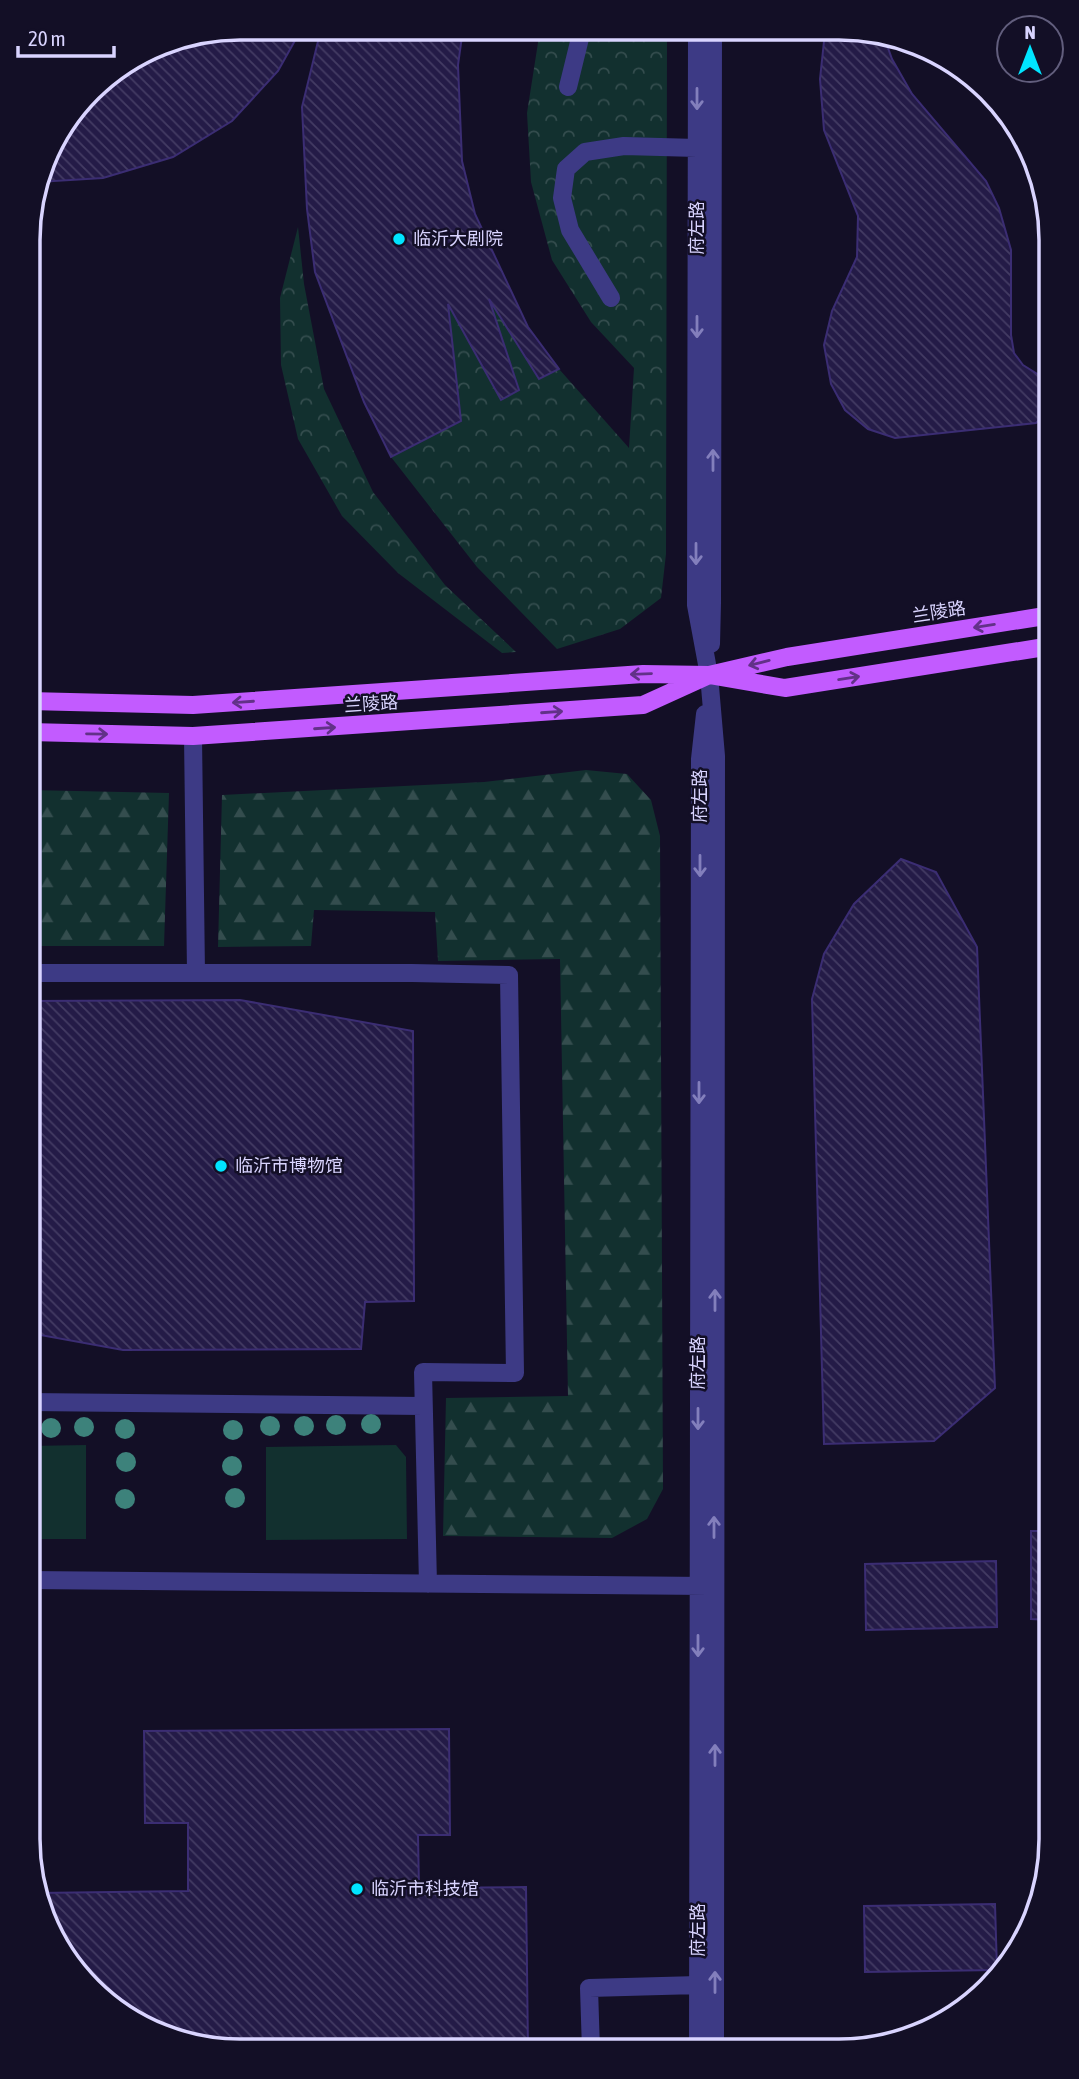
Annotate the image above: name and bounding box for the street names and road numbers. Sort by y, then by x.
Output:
street label: 府左路 [686,201,707,255]
street label: 兰陵路 [911,597,967,626]
street label: 兰陵路 [343,691,399,716]
street label: 府左路 [689,769,710,823]
street label: 府左路 [687,1336,708,1390]
street label: 府左路 [687,1903,708,1957]

